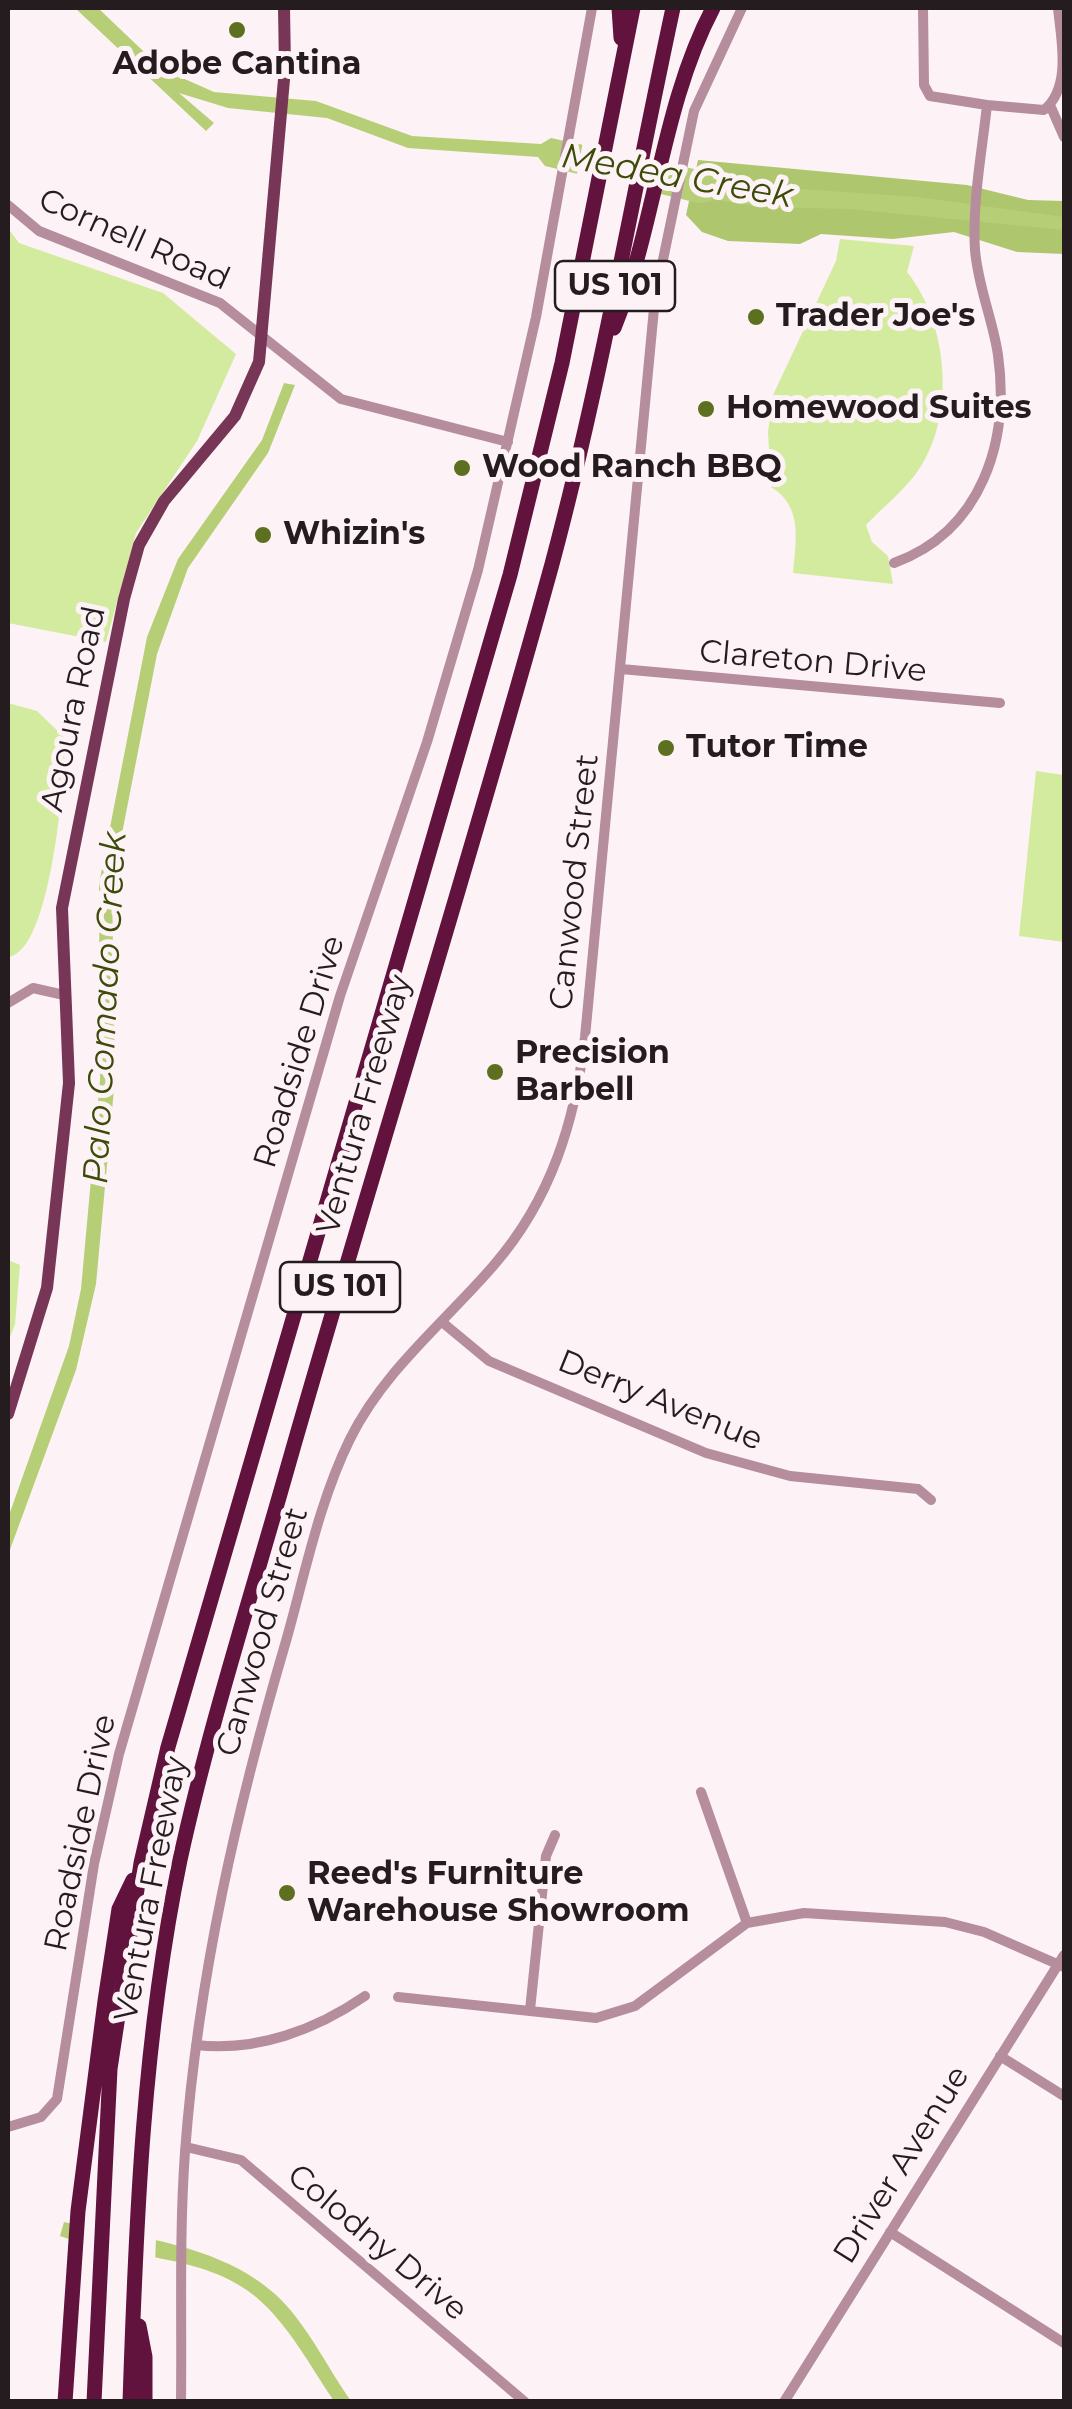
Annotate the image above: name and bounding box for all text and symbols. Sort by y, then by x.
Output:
marker: Adobe Cantina [226,19,248,41]
place label: Adobe Cantina [112,46,362,84]
water label: Medea Creek [558,136,796,218]
street label: Cornell Road [33,181,235,299]
road number: US 101 [555,261,675,311]
place label: Trader Joe's [776,298,975,336]
marker: Trader Joe's [745,306,767,328]
place label: Homewood Suites [726,390,1032,428]
marker: Homewood Suites [695,398,717,420]
place label: Wood Ranch BBQ [482,449,782,487]
marker: Wood Ranch BBQ [451,457,473,479]
place label: Whizin's [283,516,425,554]
marker: Whizin's [252,524,274,546]
street label: Agoura Road [34,603,114,815]
street label: Clareton Drive [698,633,928,691]
place label: Tutor Time [686,729,868,767]
marker: Tutor Time [655,737,677,759]
street label: Canwood Street [542,752,608,1012]
water label: Palo Comado Creek [76,831,136,1185]
street label: Roadside Drive [246,931,354,1173]
street label: Ventura Freeway [310,971,420,1239]
place label: Precision Barbell [515,1035,670,1110]
marker: Precision Barbell [484,1061,506,1083]
road number: US 101 [280,1262,400,1312]
street label: Derry Avenue [552,1342,768,1460]
street label: Canwood Street [209,1503,317,1761]
street label: Roadside Drive [37,1711,125,1955]
street label: Ventura Freeway [108,1753,196,2025]
place label: Reed's Furniture Warehouse Showroom [307,1856,689,1931]
marker: Reed's Furniture Warehouse Showroom [276,1882,298,1904]
street label: Driver Avenue [826,2059,978,2271]
street label: Colodny Drive [279,2157,475,2329]

